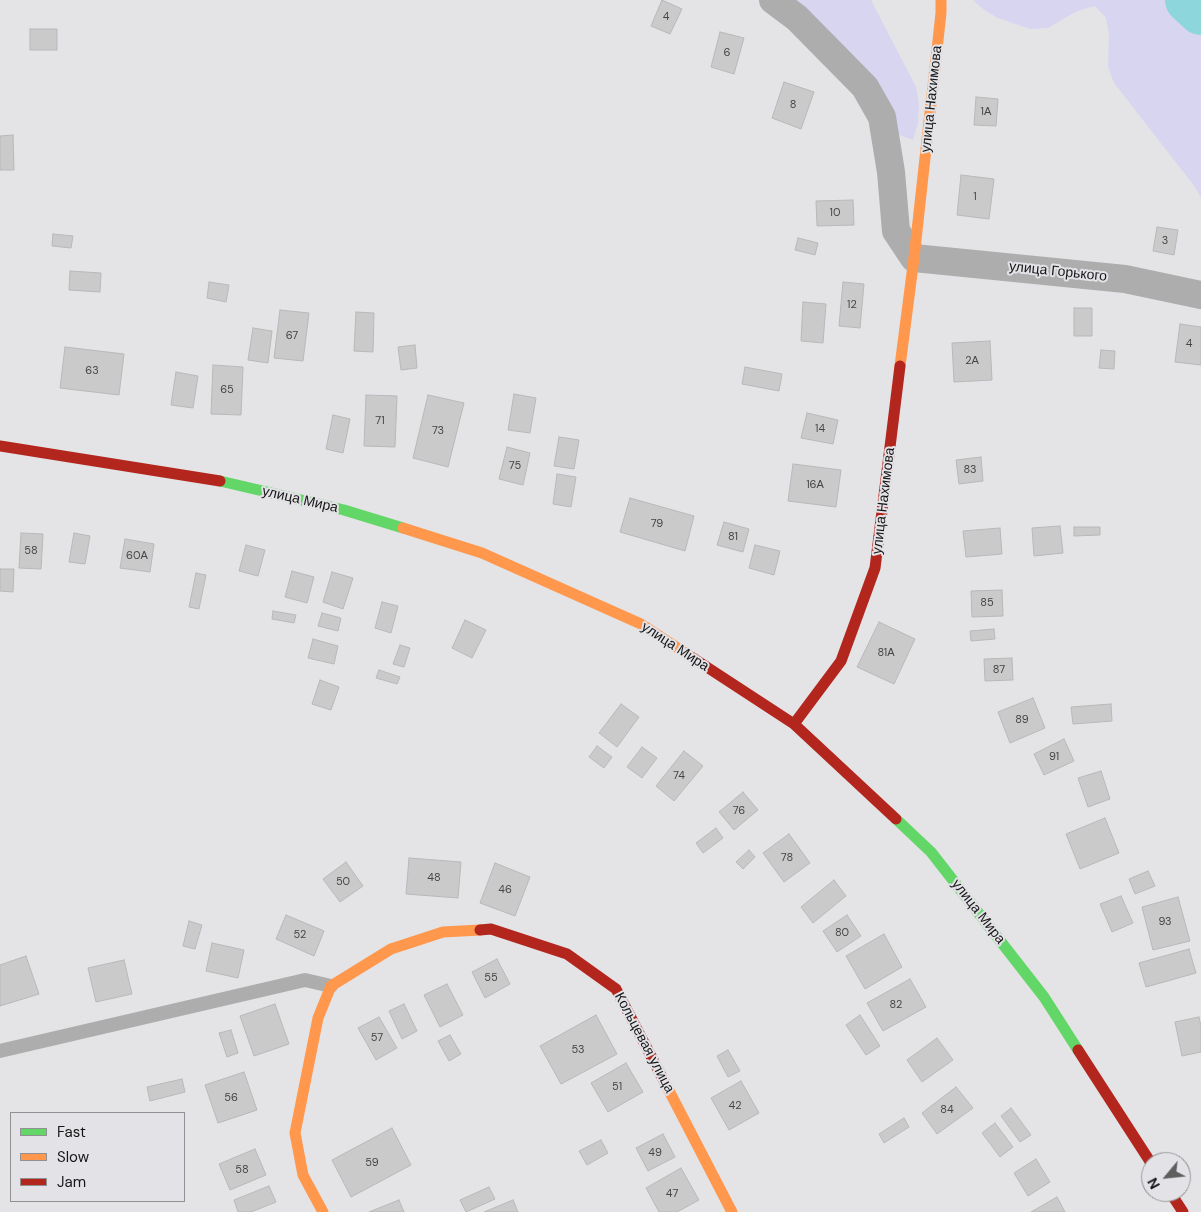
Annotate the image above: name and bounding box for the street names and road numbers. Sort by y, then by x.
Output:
street label: улица Нахимова [918,45,946,153]
street label: улица Горького [1008,259,1108,285]
street label: улица Нахимова [869,447,899,555]
street label: улица Мира [260,483,340,517]
street label: улица Мира [638,619,712,675]
street label: улица Мира [948,876,1008,948]
street label: Кольцевая улица [610,990,678,1096]

